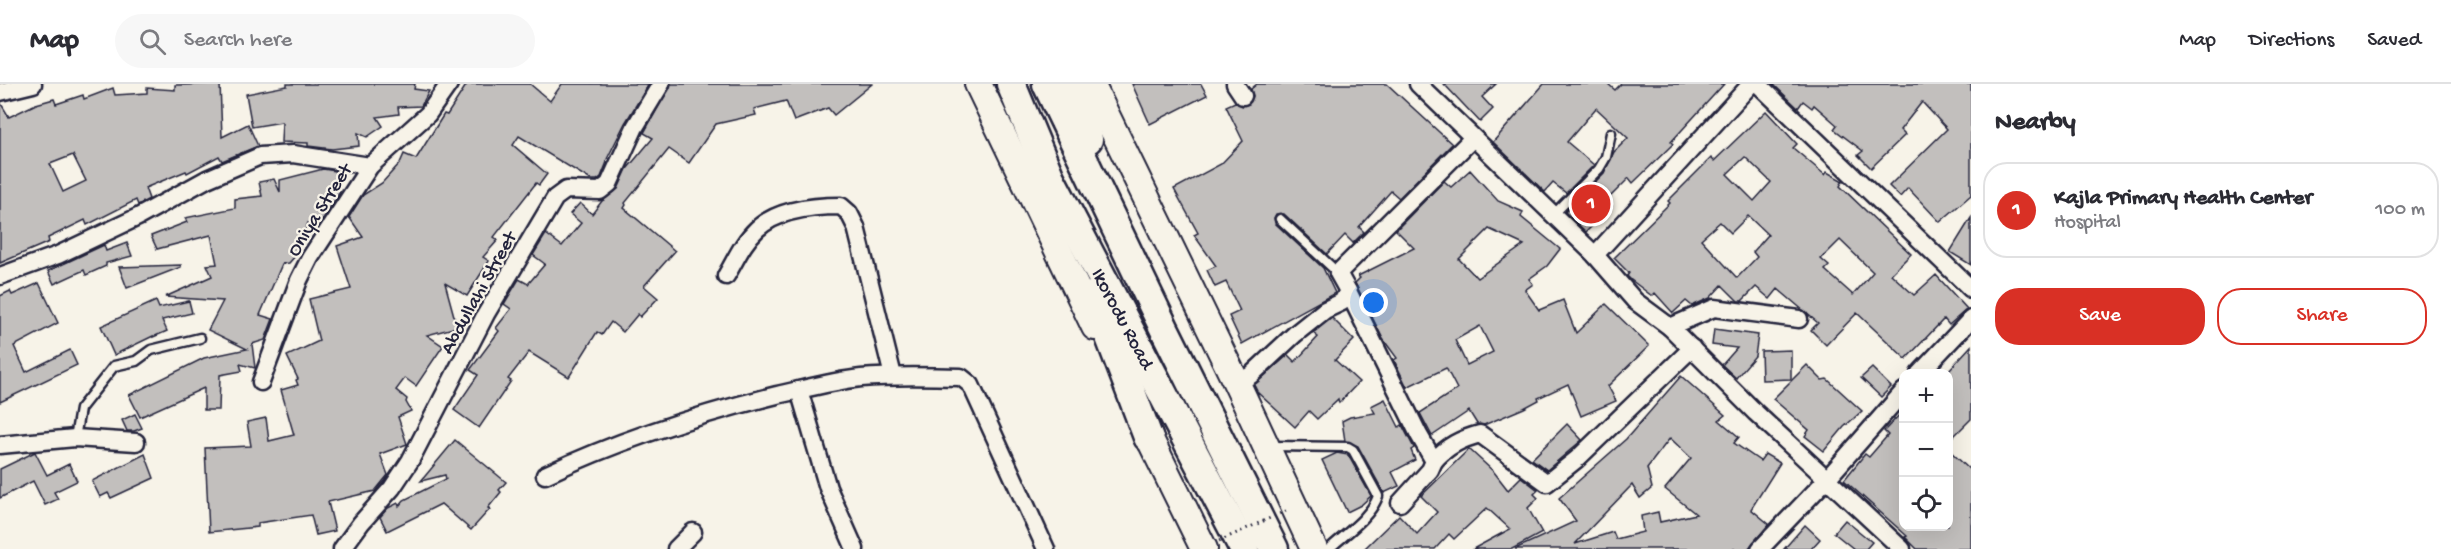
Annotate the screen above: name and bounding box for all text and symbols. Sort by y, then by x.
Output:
search box [115,14,535,68]
text: Map [30,25,79,58]
icon: search [136,25,169,58]
text: Search here [184,28,292,54]
text: Map [2179,29,2216,54]
text: Directions [2249,29,2334,54]
text: Saved [2367,29,2421,54]
text: Nearby [1995,108,2076,139]
street label: Oniya Street [283,159,359,261]
pin: 1 [1572,182,1610,226]
text: Kajla Primary Health Center [2054,186,2312,212]
text: 1 [2012,199,2021,222]
text: 100 m [2375,199,2425,222]
text: Hospital [2054,212,2121,235]
street label: Abdullahi Street [437,227,524,359]
street label: Ikorodu Road [1085,265,1158,376]
your location [1359,288,1388,317]
button: Save [1995,288,2205,345]
button: Share [2217,288,2427,345]
map controls [1899,369,1953,531]
button: + [1899,369,1953,423]
button: − [1899,423,1953,477]
button: locate [1899,477,1953,531]

